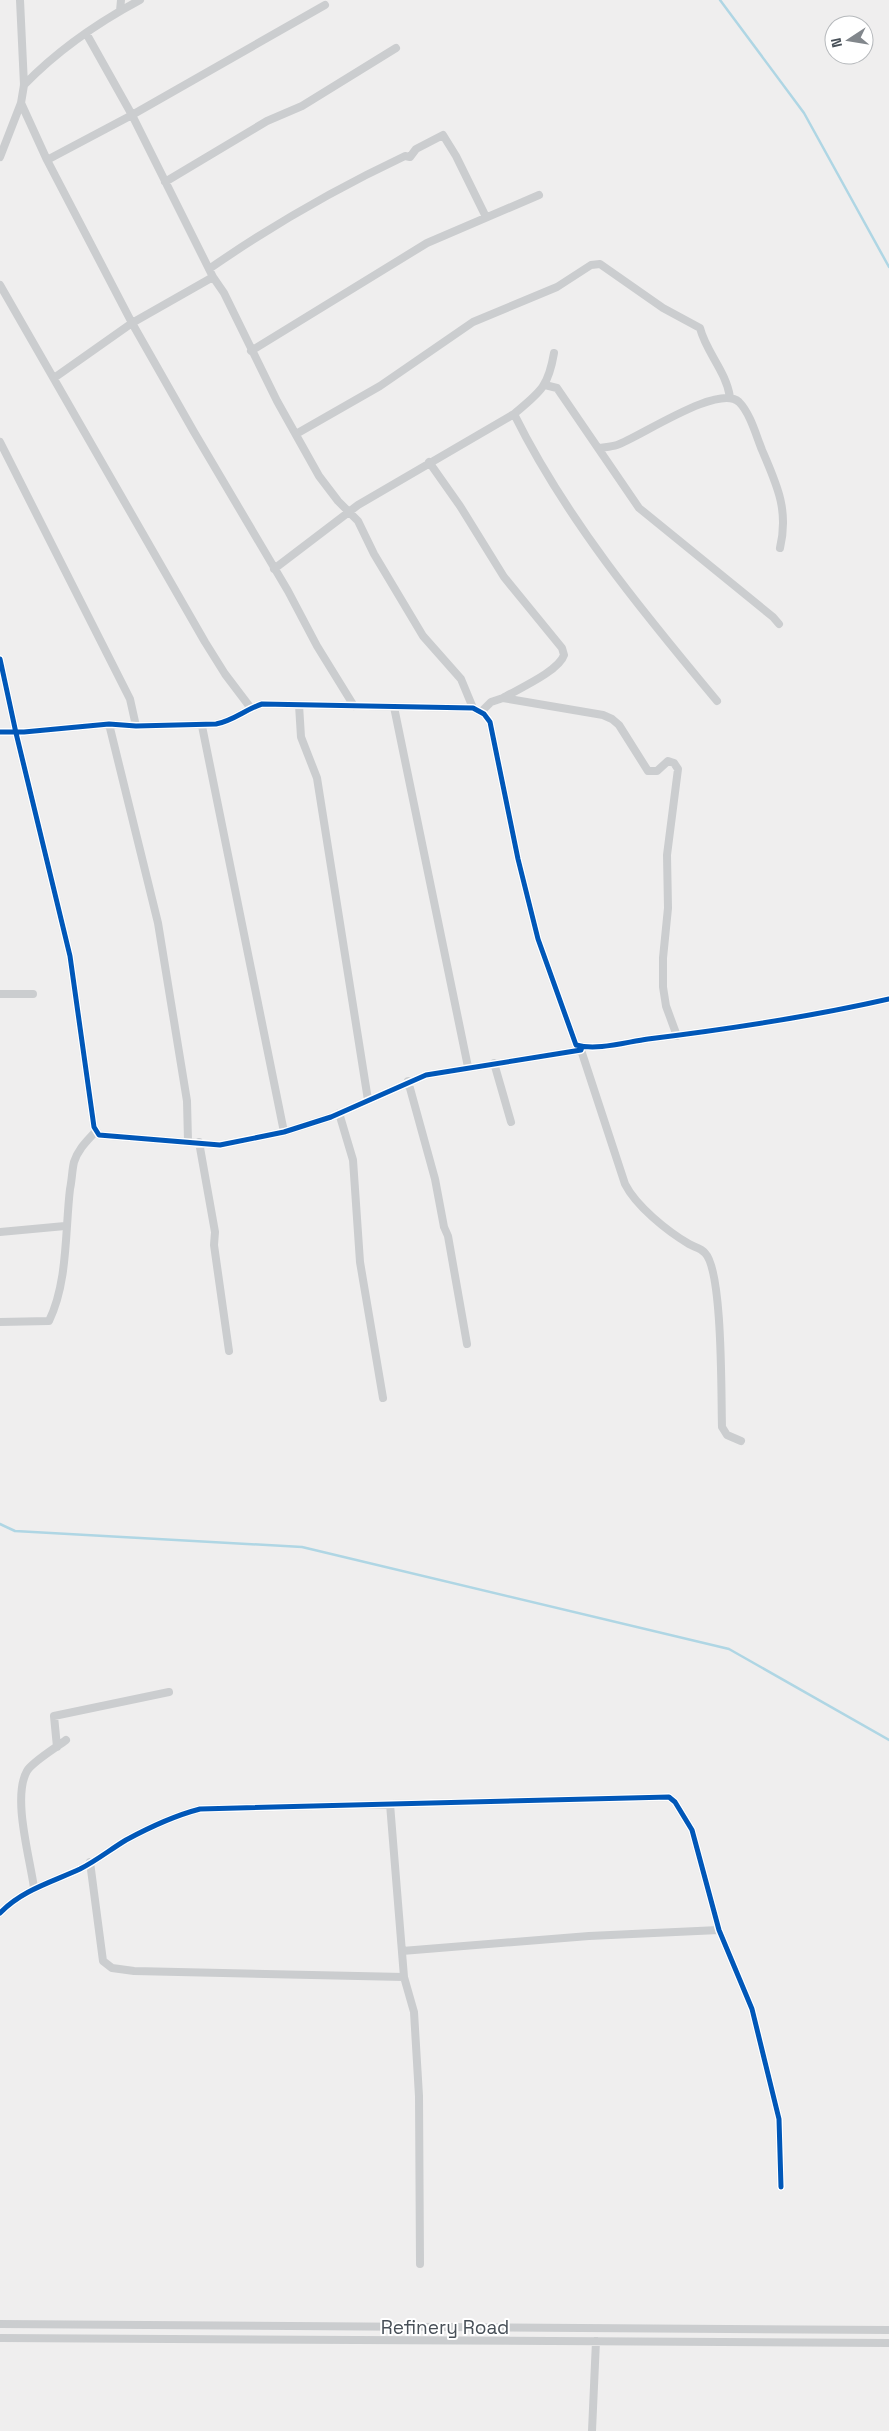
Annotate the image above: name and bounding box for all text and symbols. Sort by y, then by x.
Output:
north arrow [824,15,874,65]
text: N [827,36,846,49]
street label: Refinery Road [381,2315,509,2340]

